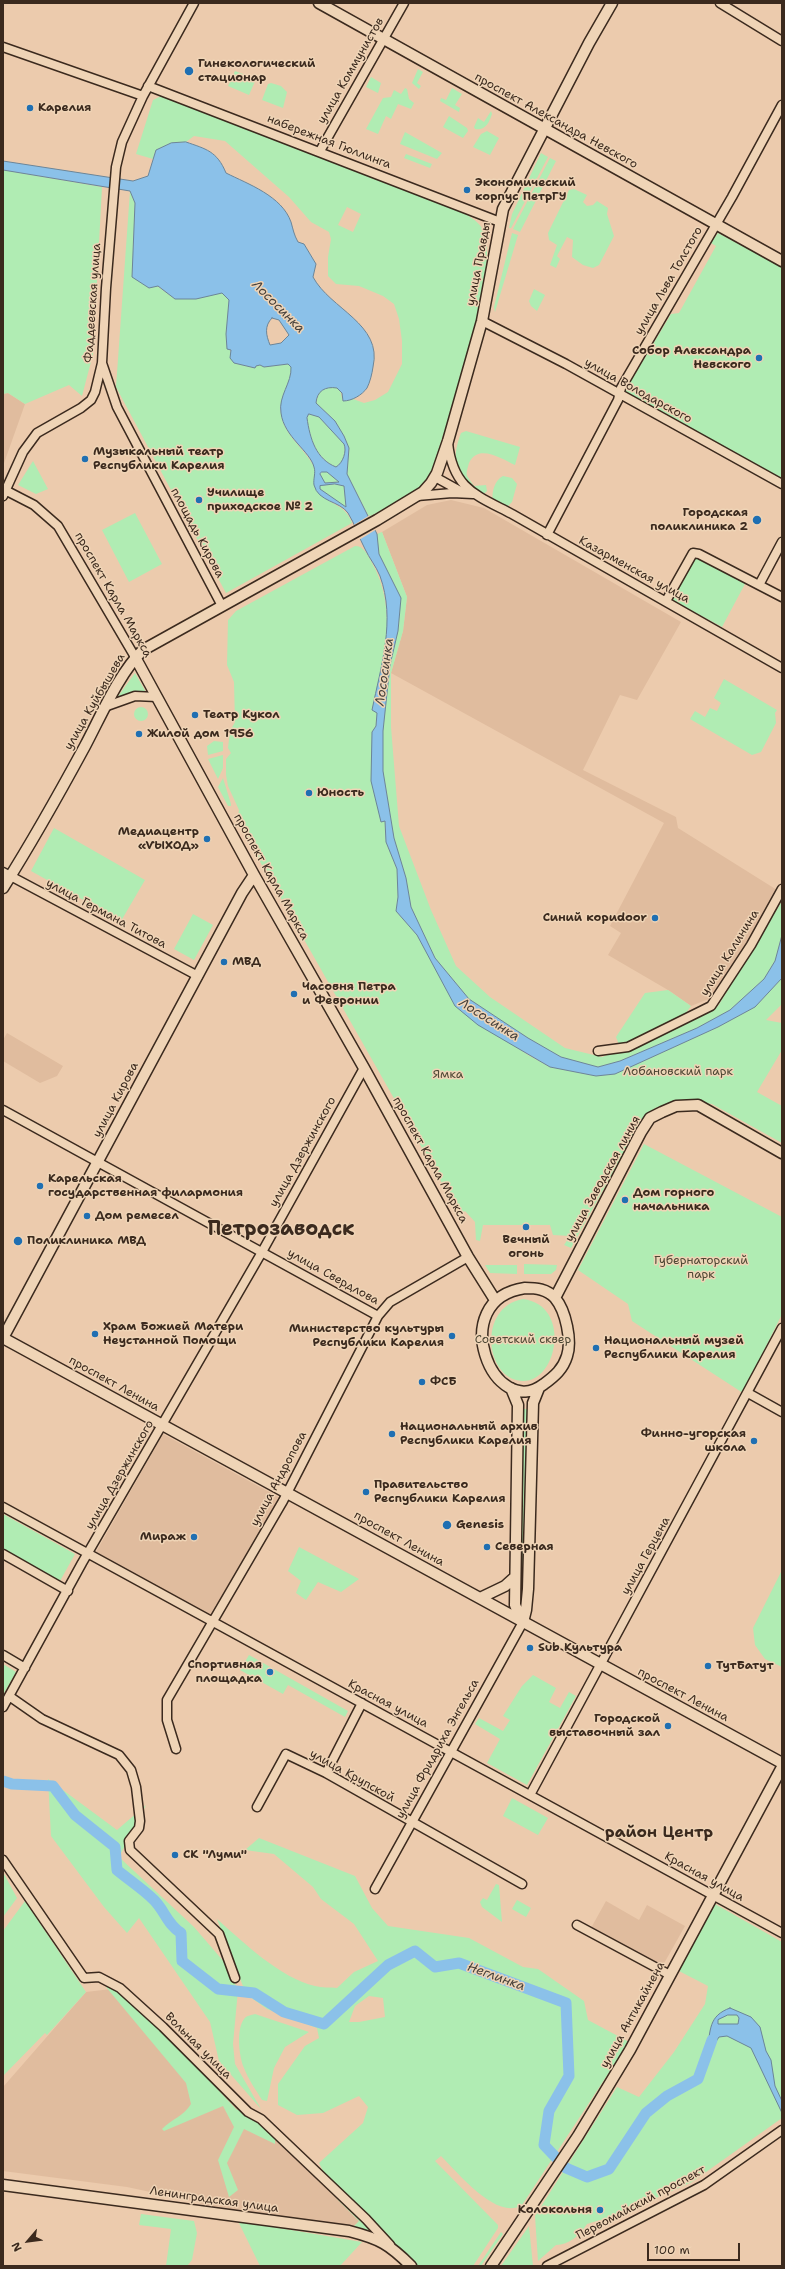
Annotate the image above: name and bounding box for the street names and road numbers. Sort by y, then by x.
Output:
street label: улица Коммунистов [315,15,387,127]
street label: проспект Александра Невского [472,70,640,172]
street label: набережная Гюллинга [265,112,393,172]
street label: улица Правды [464,221,494,307]
street label: улица Льва Толстого [632,224,706,338]
street label: Фаддеевская улица [82,243,104,363]
street label: улица Володарского [582,355,694,427]
street label: площадь Кирова [167,486,227,580]
street label: проспект Карла Маркса [71,530,155,660]
street label: Казарменская улица [576,534,692,606]
street label: улица Куйбышева [61,651,129,753]
street label: проспект Карла Маркса [230,811,312,943]
street label: улица Германа Титова [43,876,169,952]
street label: улица Калинина [698,907,762,999]
street label: улица Кирова [90,1060,142,1140]
street label: улица Дзержинского [267,1094,339,1210]
street label: проспект Карла Маркса [389,1094,471,1226]
street label: улица Заводская линия [562,1114,644,1244]
street label: улица Свердлова [285,1246,381,1308]
street label: проспект Ленина [66,1353,162,1415]
street label: улица Дзержинского [83,1418,157,1532]
street label: улица Андропова [248,1429,310,1529]
street label: проспект Ленина [351,1508,447,1570]
street label: улица Герцена [619,1514,673,1598]
street label: проспект Ленина [635,1665,731,1725]
street label: Красная улица [345,1677,431,1731]
street label: улица Фридриха Энгельса [394,1677,482,1821]
street label: улица Крупской [307,1747,397,1805]
street label: Красная улица [662,1849,746,1905]
street label: улица Антикайнена [598,1959,668,2071]
street label: Вольная улица [162,2010,234,2082]
street label: Первомайский проспект [574,2163,708,2243]
street label: Ленинградская улица [149,2184,279,2216]

